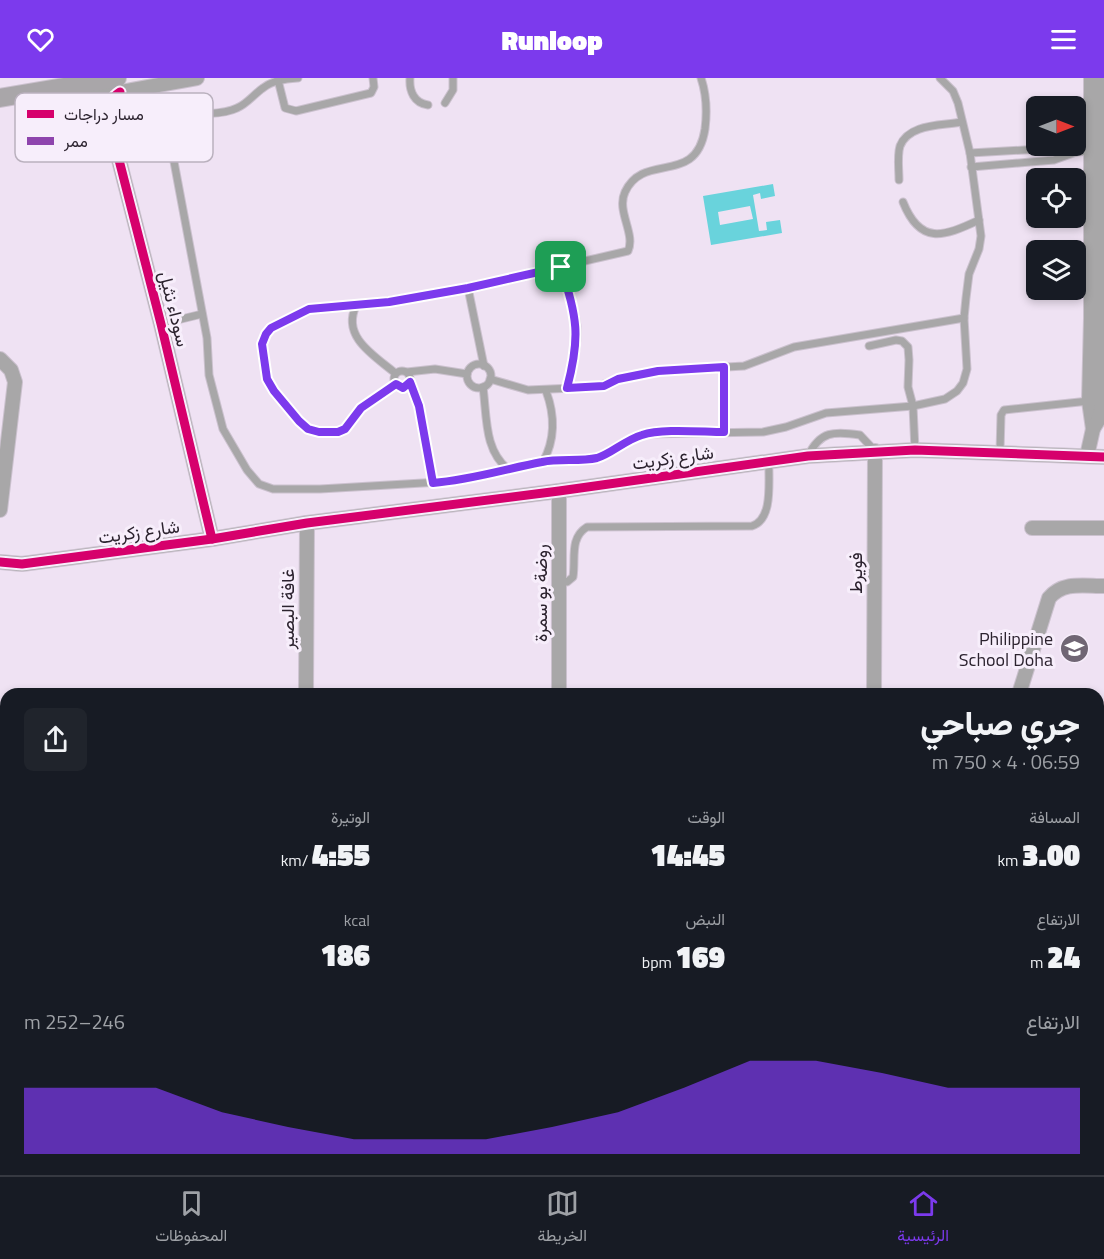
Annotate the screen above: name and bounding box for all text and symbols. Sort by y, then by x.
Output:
text: Runloop [501,19,603,60]
icon: heart [24,23,57,56]
icon: menu [1047,23,1080,56]
legend [15,93,213,162]
north arrow [1026,96,1086,156]
map controls [1026,96,1086,300]
text: مسار دراجات [64,102,144,126]
text: ممر [63,129,88,153]
button: locate [1026,168,1086,228]
button: layers [1026,240,1086,300]
pin [535,241,586,292]
icon: arrive [544,250,577,283]
street label: سوداء نثيل [152,268,197,350]
street label: شارع زكريت [630,438,715,477]
street label: شارع زكريت [96,512,181,551]
street label: روضة بو سمرة [527,544,554,642]
street label: فويرط [842,552,869,594]
street label: غافة البصير [274,569,301,650]
place label: Philippine School Doha [959,625,1053,673]
school or university icon: Philippine School Doha [1058,633,1090,665]
text: جري صباحي [920,698,1080,748]
button: share [24,708,87,771]
text: 06:59 · 4 × 750 m [932,746,1080,777]
text: الوتيرة [331,805,370,829]
text: الوقت [687,805,725,829]
text: المسافة [1029,805,1080,829]
text: 4:55 [312,832,370,878]
text: 14:45 [650,832,725,878]
text: 3.00 [1022,832,1080,878]
text: /km [281,848,312,872]
text: km [997,848,1022,872]
text: النبض [685,907,725,931]
text: الارتفاع [1037,907,1080,931]
text: kcal [344,908,370,932]
text: 186 [321,932,370,978]
text: 169 [676,934,725,980]
text: 24 [1047,934,1080,980]
text: bpm [642,950,676,974]
text: m [1030,950,1047,974]
text: 246–252 m [24,1006,125,1037]
text: الارتفاع [1026,1006,1080,1037]
tab: المحفوظات [155,1187,227,1250]
tab: الخريطة [537,1187,587,1250]
tab: الرئيسية [897,1187,949,1250]

